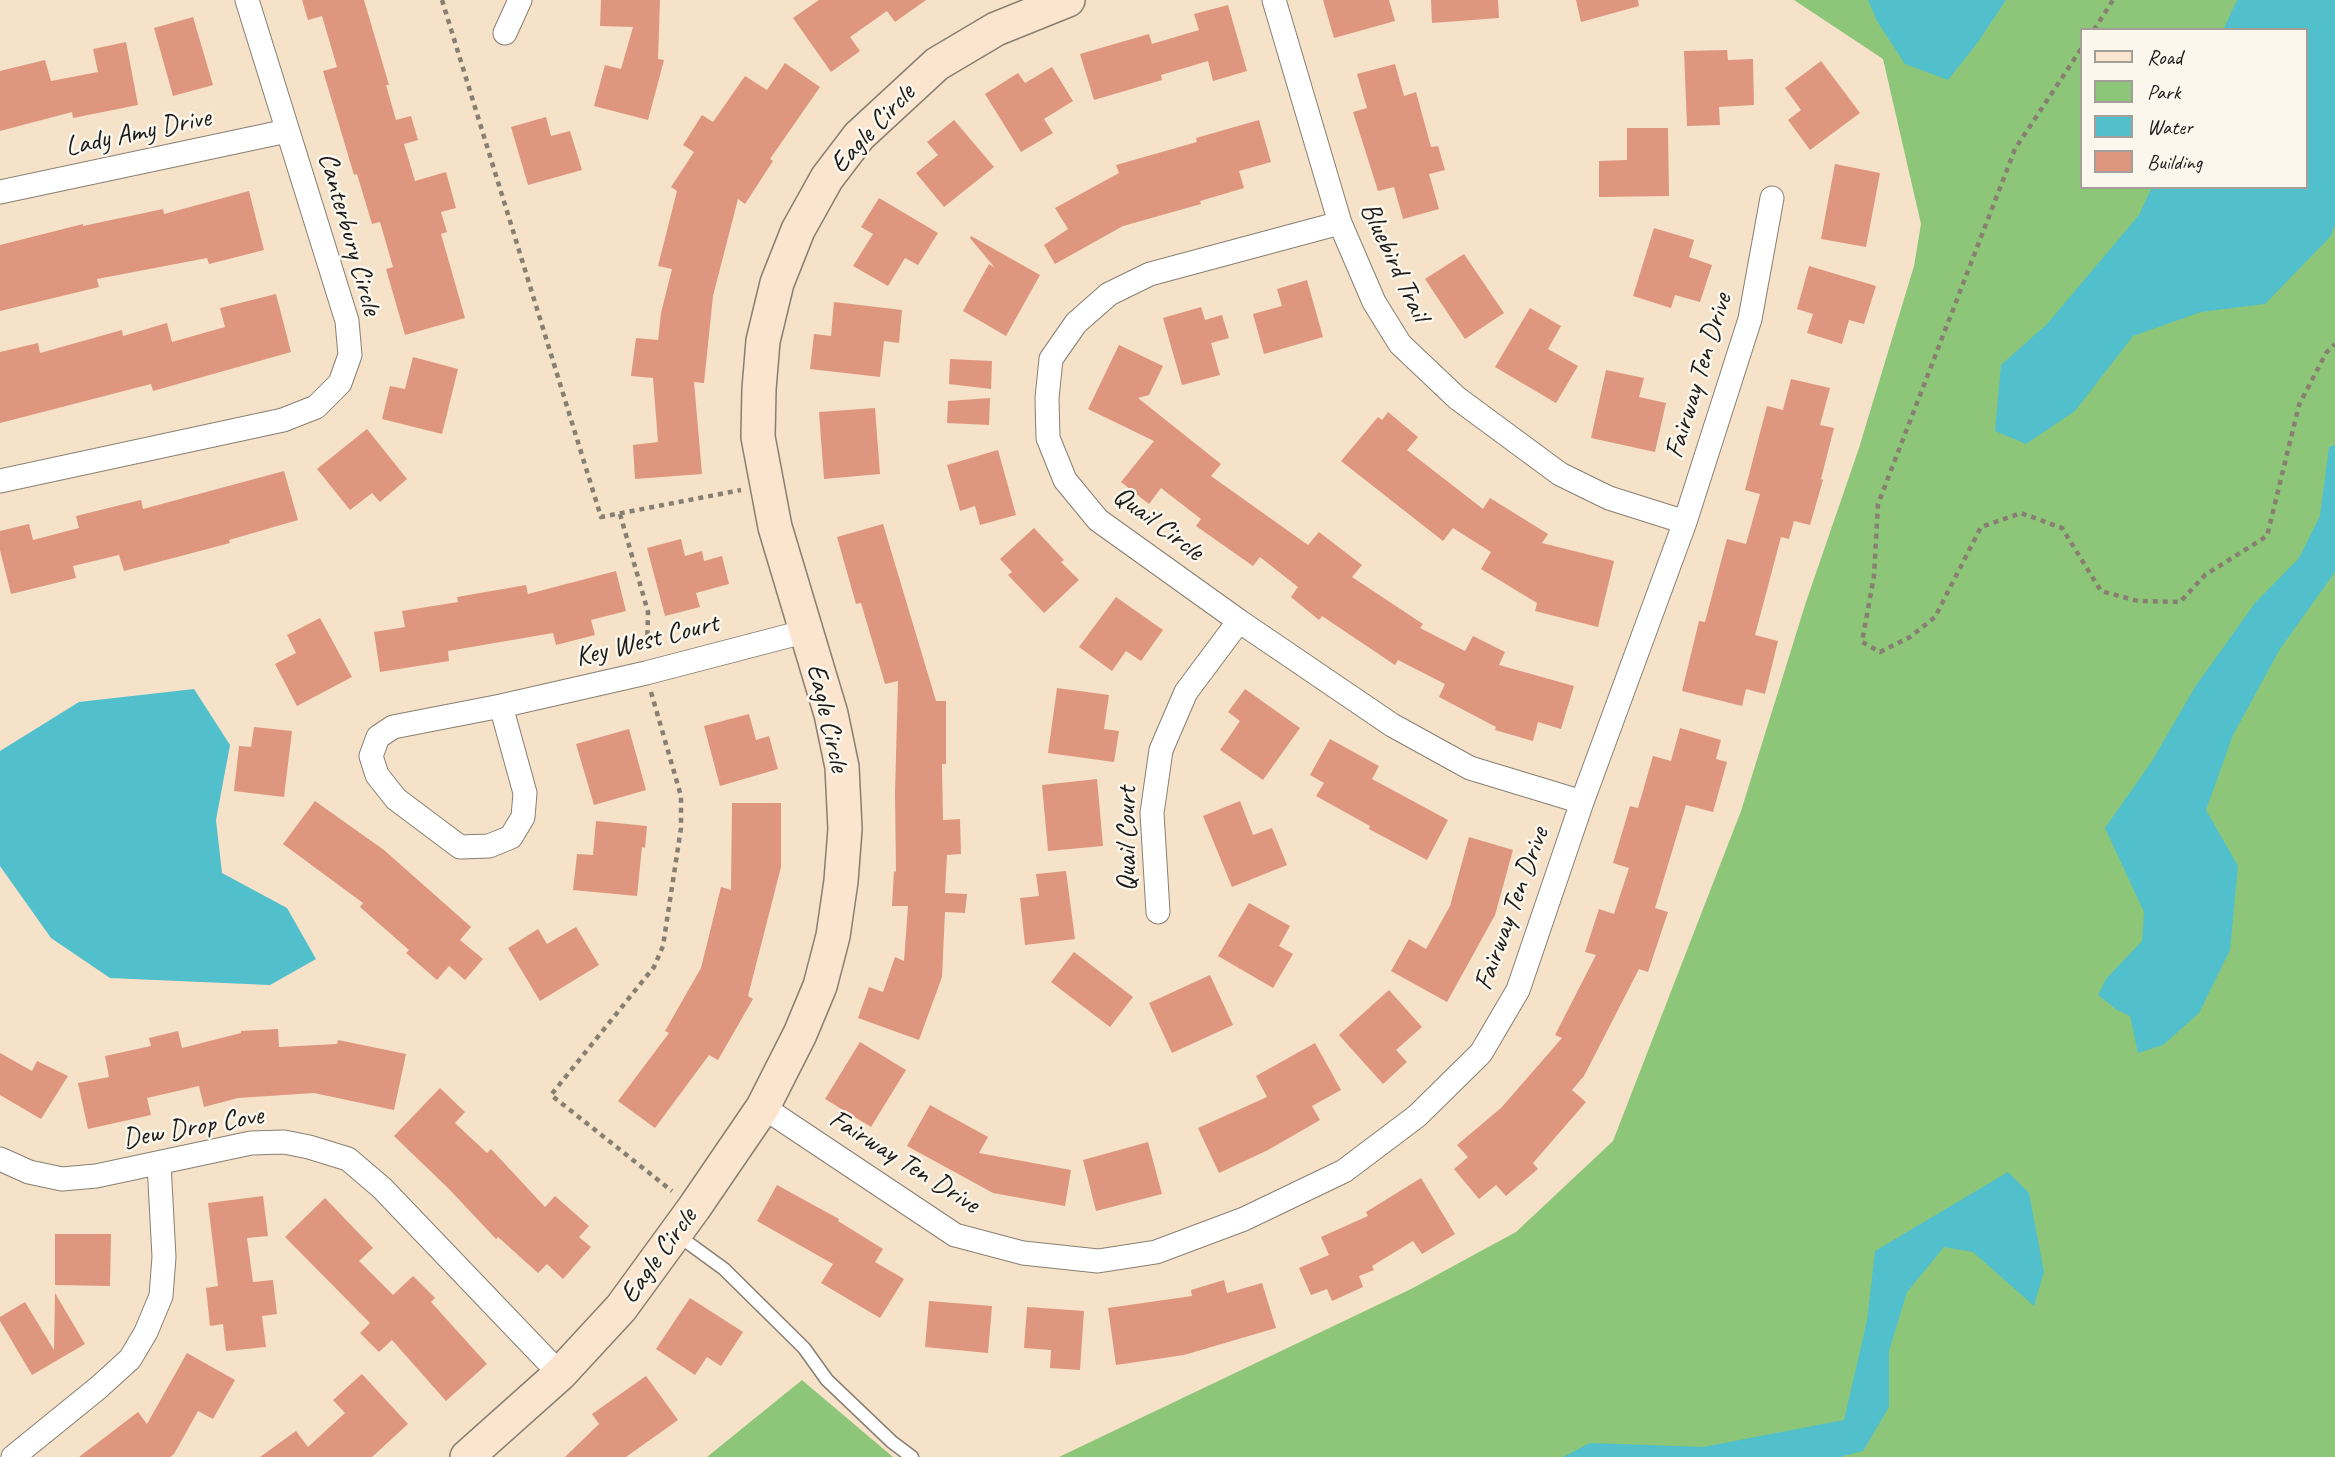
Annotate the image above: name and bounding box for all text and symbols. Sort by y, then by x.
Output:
legend [2080,28,2307,189]
text: Road [2147,44,2182,70]
street label: Eagle Circle [823,77,923,181]
text: Park [2147,79,2180,105]
street label: Lady Amy Drive [62,101,214,165]
text: Water [2147,114,2193,140]
street label: Canterbury Circle [310,149,388,319]
text: Building [2147,149,2202,175]
street label: Bluebird Trail [1352,197,1436,327]
street label: Fairway Ten Drive [1658,289,1740,463]
street label: Quail Circle [1106,479,1210,569]
street label: Key West Court [572,607,722,675]
street label: Eagle Circle [798,661,856,775]
street label: Quail Court [1111,786,1145,892]
street label: Fairway Ten Drive [1467,823,1557,995]
street label: Dew Drop Cove [120,1099,266,1157]
street label: Fairway Ten Drive [823,1103,985,1221]
street label: Eagle Circle [613,1202,705,1310]

